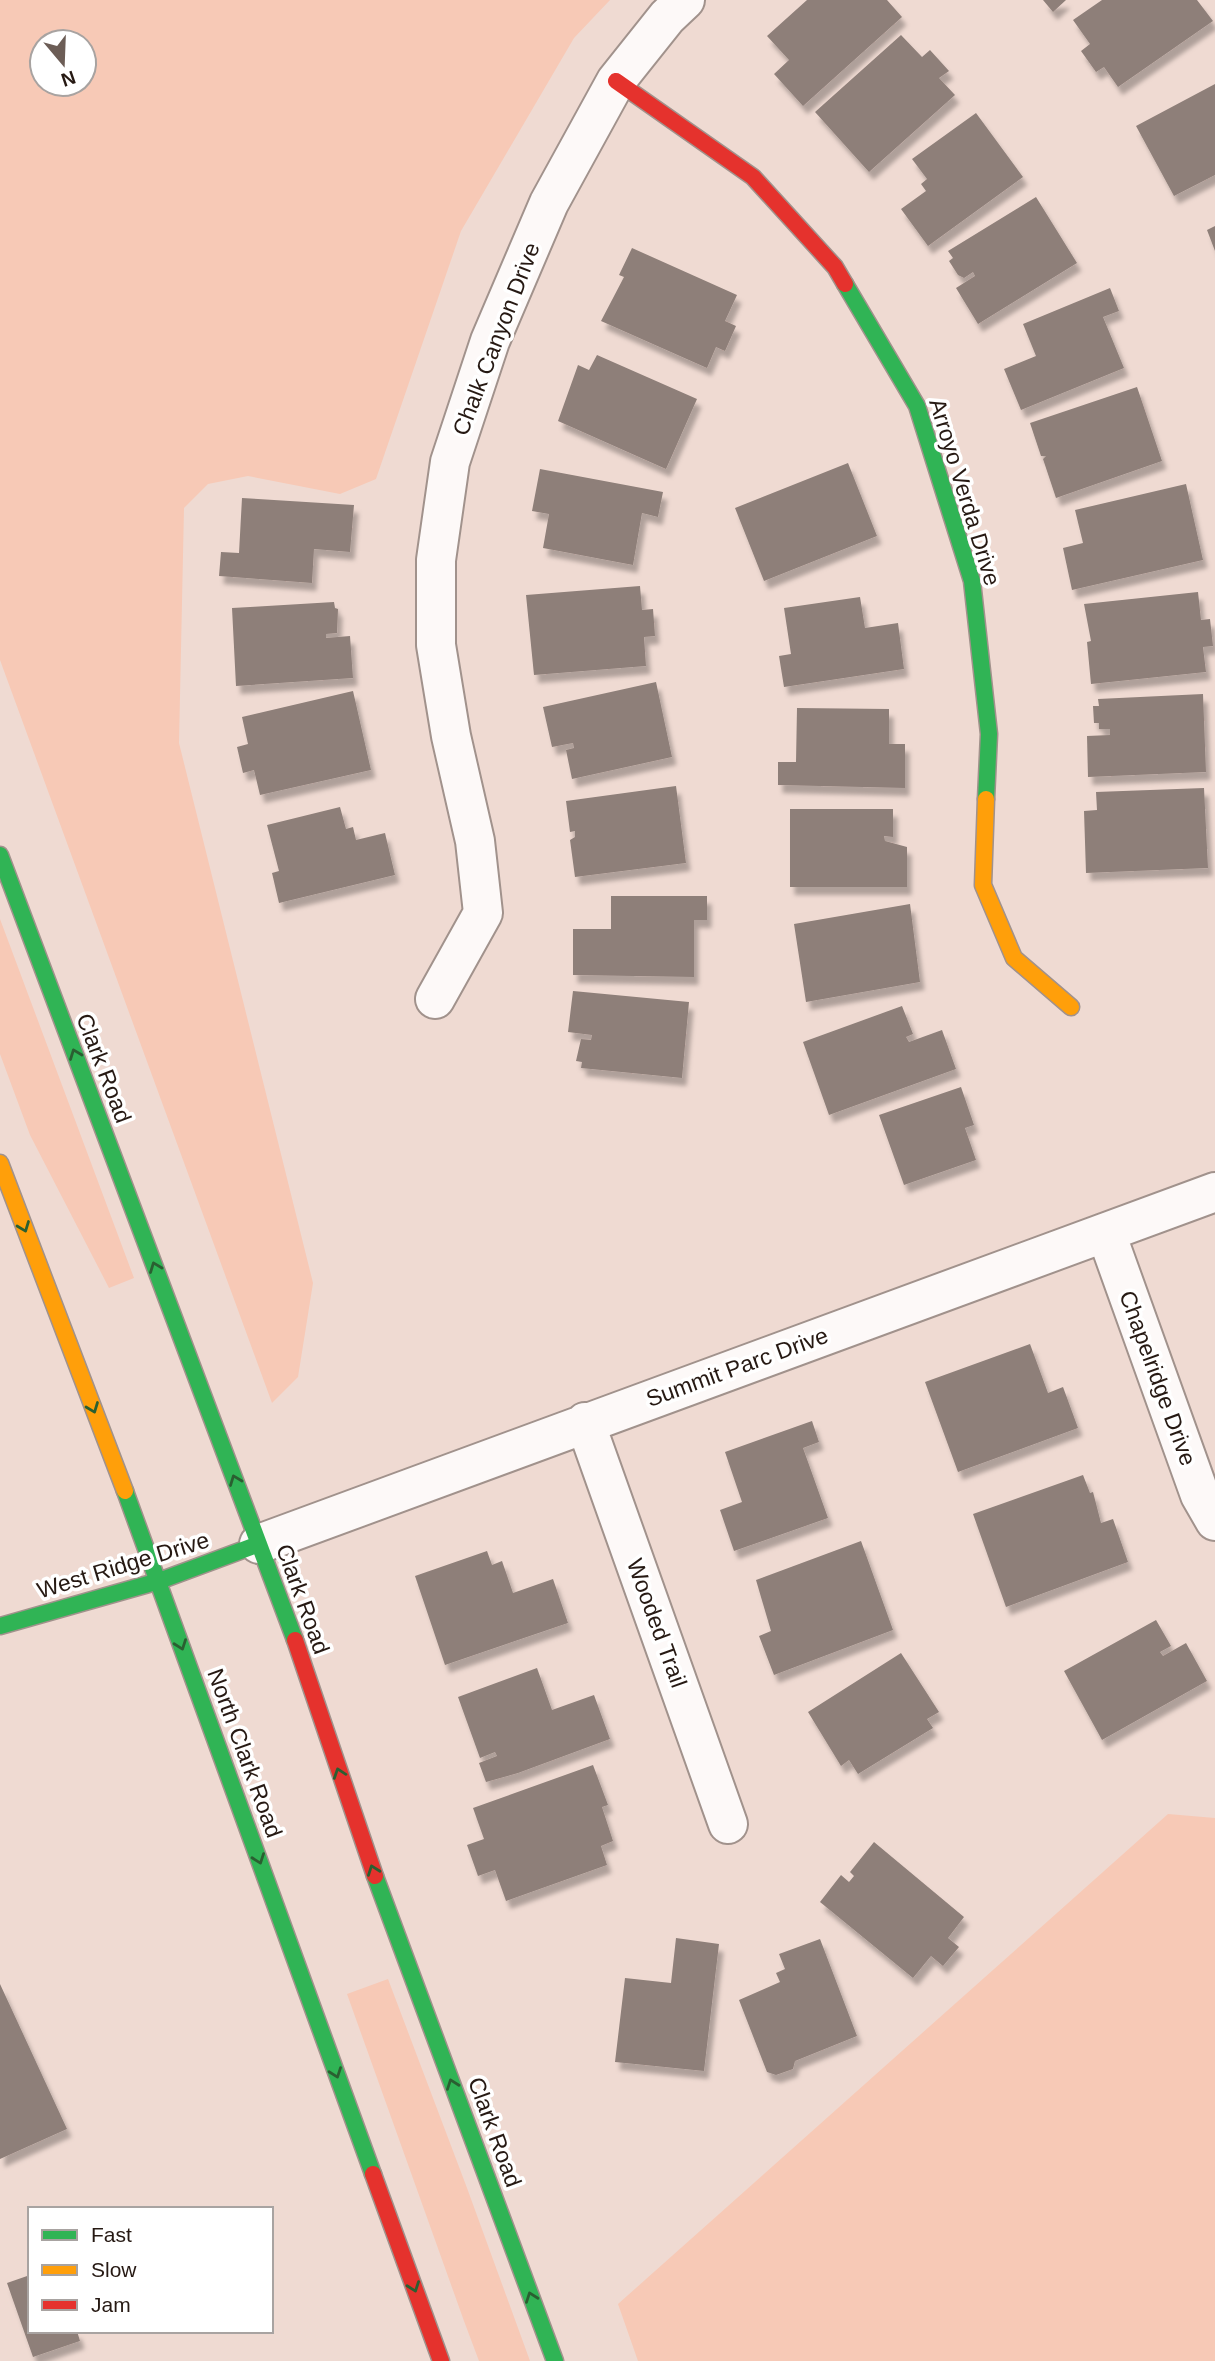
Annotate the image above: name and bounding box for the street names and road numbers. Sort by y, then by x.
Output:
street label: Chalk Canyon Drive [447,239,545,439]
street label: Arroyo Verda Drive [924,395,1006,589]
street label: Clark Road [71,1010,137,1126]
street label: Chapelridge Drive [1114,1287,1202,1469]
street label: Summit Parc Drive [642,1322,832,1412]
street label: West Ridge Drive [34,1526,212,1604]
street label: Clark Road [271,1540,335,1658]
street label: Wooded Trail [622,1555,692,1691]
street label: North Clark Road [202,1665,288,1841]
street label: Clark Road [463,2073,527,2191]

